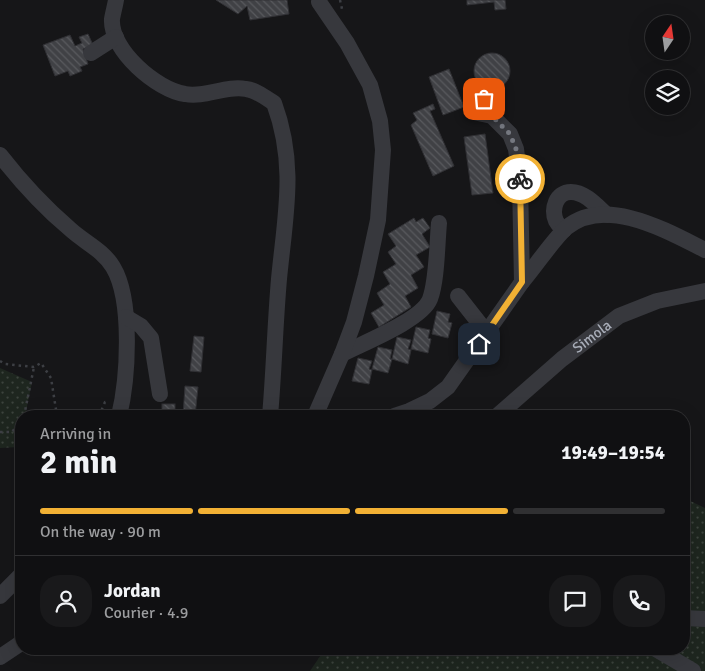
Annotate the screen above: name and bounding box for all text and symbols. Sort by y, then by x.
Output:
north arrow [645,15,690,60]
map controls [645,15,690,115]
button: layers [645,70,690,115]
pin [463,78,505,120]
icon: bag [470,85,498,113]
courier [495,154,545,204]
icon: bike [506,165,534,193]
street label: Simola [569,316,615,357]
pin [458,323,500,365]
icon: home [465,330,493,358]
text: Arriving in [40,424,111,444]
text: 19:49–19:54 [561,441,665,465]
text: 2 min [40,443,117,482]
text: On the way · 90 m [40,522,161,542]
button: person [40,575,92,627]
button: chat [549,575,601,627]
button: phone [613,575,665,627]
text: Jordan [104,579,161,603]
text: Courier · 4.9 [104,603,188,623]

